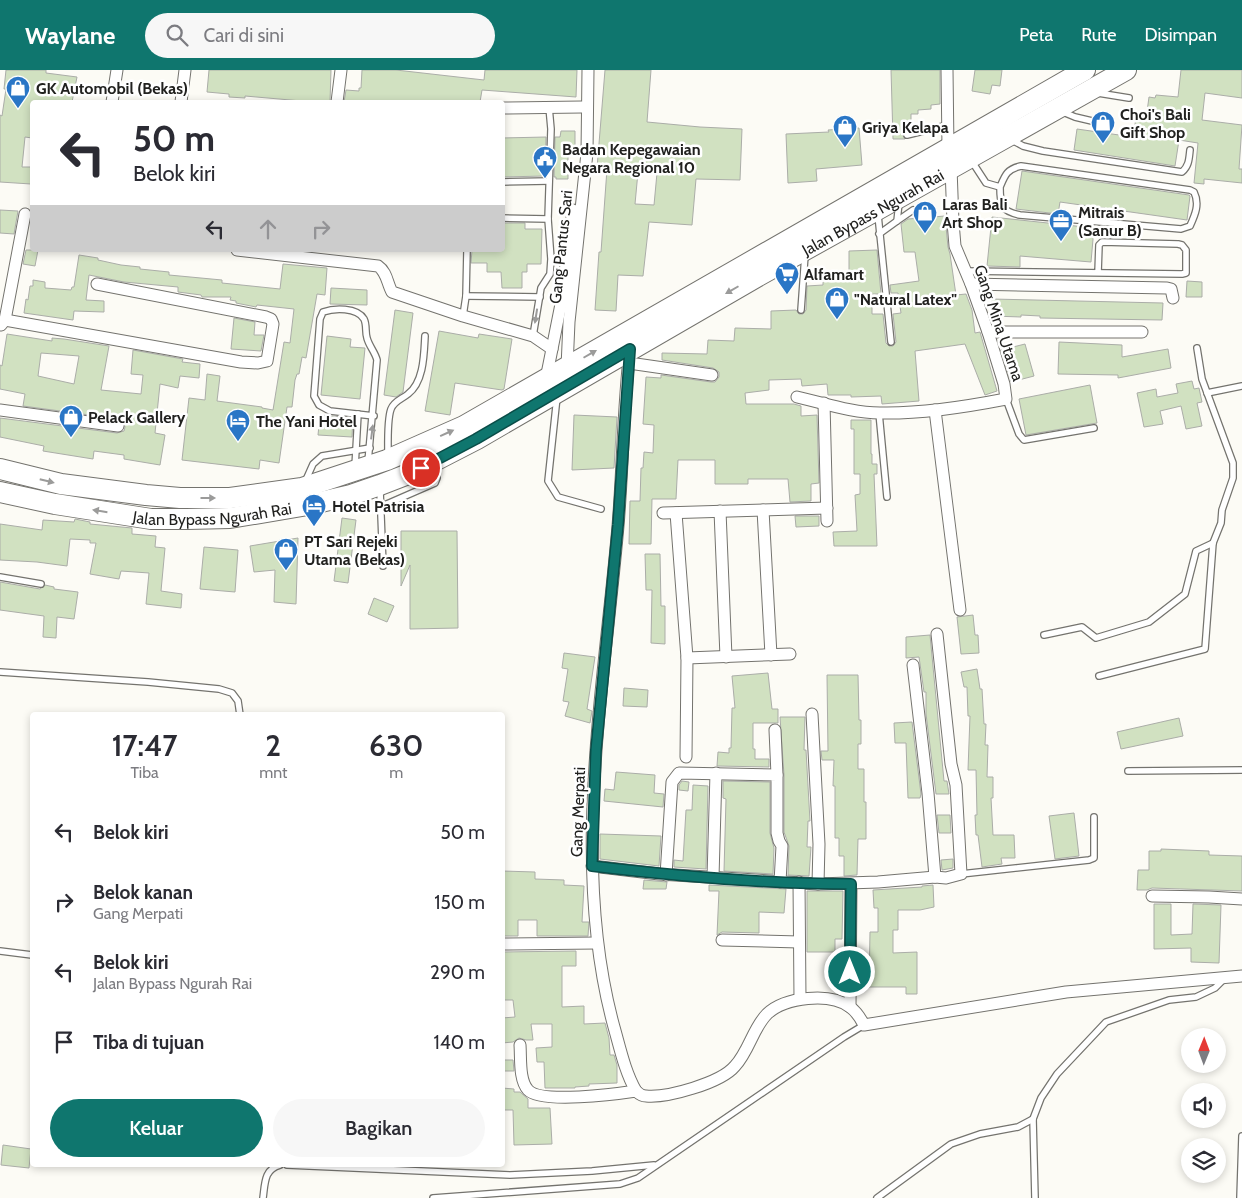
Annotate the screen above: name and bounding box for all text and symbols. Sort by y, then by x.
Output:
search box [145,13,495,58]
text: Waylane [25,21,115,50]
icon: search [163,21,191,49]
text: Cari di sini [203,24,284,47]
text: Peta [1019,24,1053,46]
text: Rute [1081,24,1116,46]
text: Disimpan [1144,24,1217,46]
shop icon: GK Automobil (Bekas) [5,75,31,109]
place label: GK Automobil (Bekas) [36,79,188,98]
place label: Choi's Bali Gift Shop [1120,105,1191,142]
shop icon: Choi's Bali Gift Shop [1090,110,1116,144]
shop icon: Griya Kelapa [832,114,858,148]
text: 50 m [133,117,215,160]
place label: Griya Kelapa [862,118,949,137]
icon: left [50,120,115,185]
place label: Badan Kepegawaian Negara Regional 10 [562,140,701,177]
public building icon: Badan Kepegawaian Negara Regional 10 [532,145,558,179]
text: Belok kiri [133,160,216,187]
street label: Jalan Bypass Ngurah Rai [798,165,947,260]
street label: Gang Pantus Sari [546,189,576,305]
place label: Laras Bali Art Shop [942,195,1008,232]
shop icon: Laras Bali Art Shop [912,200,938,234]
place label: Mitrais (Sanur B) [1078,203,1142,240]
office icon: Mitrais (Sanur B) [1048,208,1074,242]
icon: left [201,215,229,243]
icon: ahead [254,215,282,243]
icon: right [307,215,335,243]
supermarket icon: Alfamart [774,261,800,295]
street label: Gang Mina Utama [970,262,1028,384]
place label: Alfamart [804,265,864,284]
one-way arrow [726,286,739,295]
shop icon: "Natural Latex" [824,286,850,320]
place label: "Natural Latex" [854,290,957,309]
one-way arrow [532,309,540,325]
one-way arrow [583,350,596,359]
shop icon: Pelack Gallery [58,404,84,438]
place label: Pelack Gallery [88,408,186,427]
hotel icon: The Yani Hotel [225,408,251,442]
place label: The Yani Hotel [256,412,357,431]
one-way arrow [368,424,376,440]
one-way arrow [440,429,454,437]
pin [400,447,442,489]
icon: arrive [407,454,435,482]
one-way arrow [40,477,55,485]
hotel icon: Hotel Patrisia [301,493,327,527]
one-way arrow [201,494,217,502]
place label: Hotel Patrisia [332,497,424,516]
street label: Jalan Bypass Ngurah Rai [131,498,293,529]
one-way arrow [91,506,107,514]
place label: PT Sari Rejeki Utama (Bekas) [304,532,405,569]
shop icon: PT Sari Rejeki Utama (Bekas) [273,537,299,571]
text: 17:47 [112,727,177,764]
text: 2 [265,727,281,764]
text: 630 [369,727,423,764]
text: Tiba [130,763,159,782]
text: mnt [259,763,287,782]
text: m [389,763,403,782]
street label: Gang Merpati [567,767,589,857]
icon: left [50,818,78,846]
text: Belok kiri [93,821,169,844]
text: 50 m [441,821,485,844]
text: Belok kanan [93,881,193,904]
icon: right [50,888,78,916]
text: 150 m [434,891,485,914]
text: Gang Merpati [93,904,183,923]
position arrow [823,945,875,997]
text: Belok kiri [93,951,169,974]
icon: left [50,958,78,986]
text: 290 m [430,961,485,984]
text: Jalan Bypass Ngurah Rai [93,974,252,993]
icon: arrive [50,1028,78,1056]
north arrow [1181,1028,1226,1072]
map controls [1181,1028,1226,1183]
text: Tiba di tujuan [93,1031,204,1054]
text: 140 m [434,1031,485,1054]
button: sound [1181,1083,1226,1128]
button: Keluar [50,1099,263,1157]
button: Bagikan [273,1099,485,1157]
button: layers [1181,1138,1226,1183]

